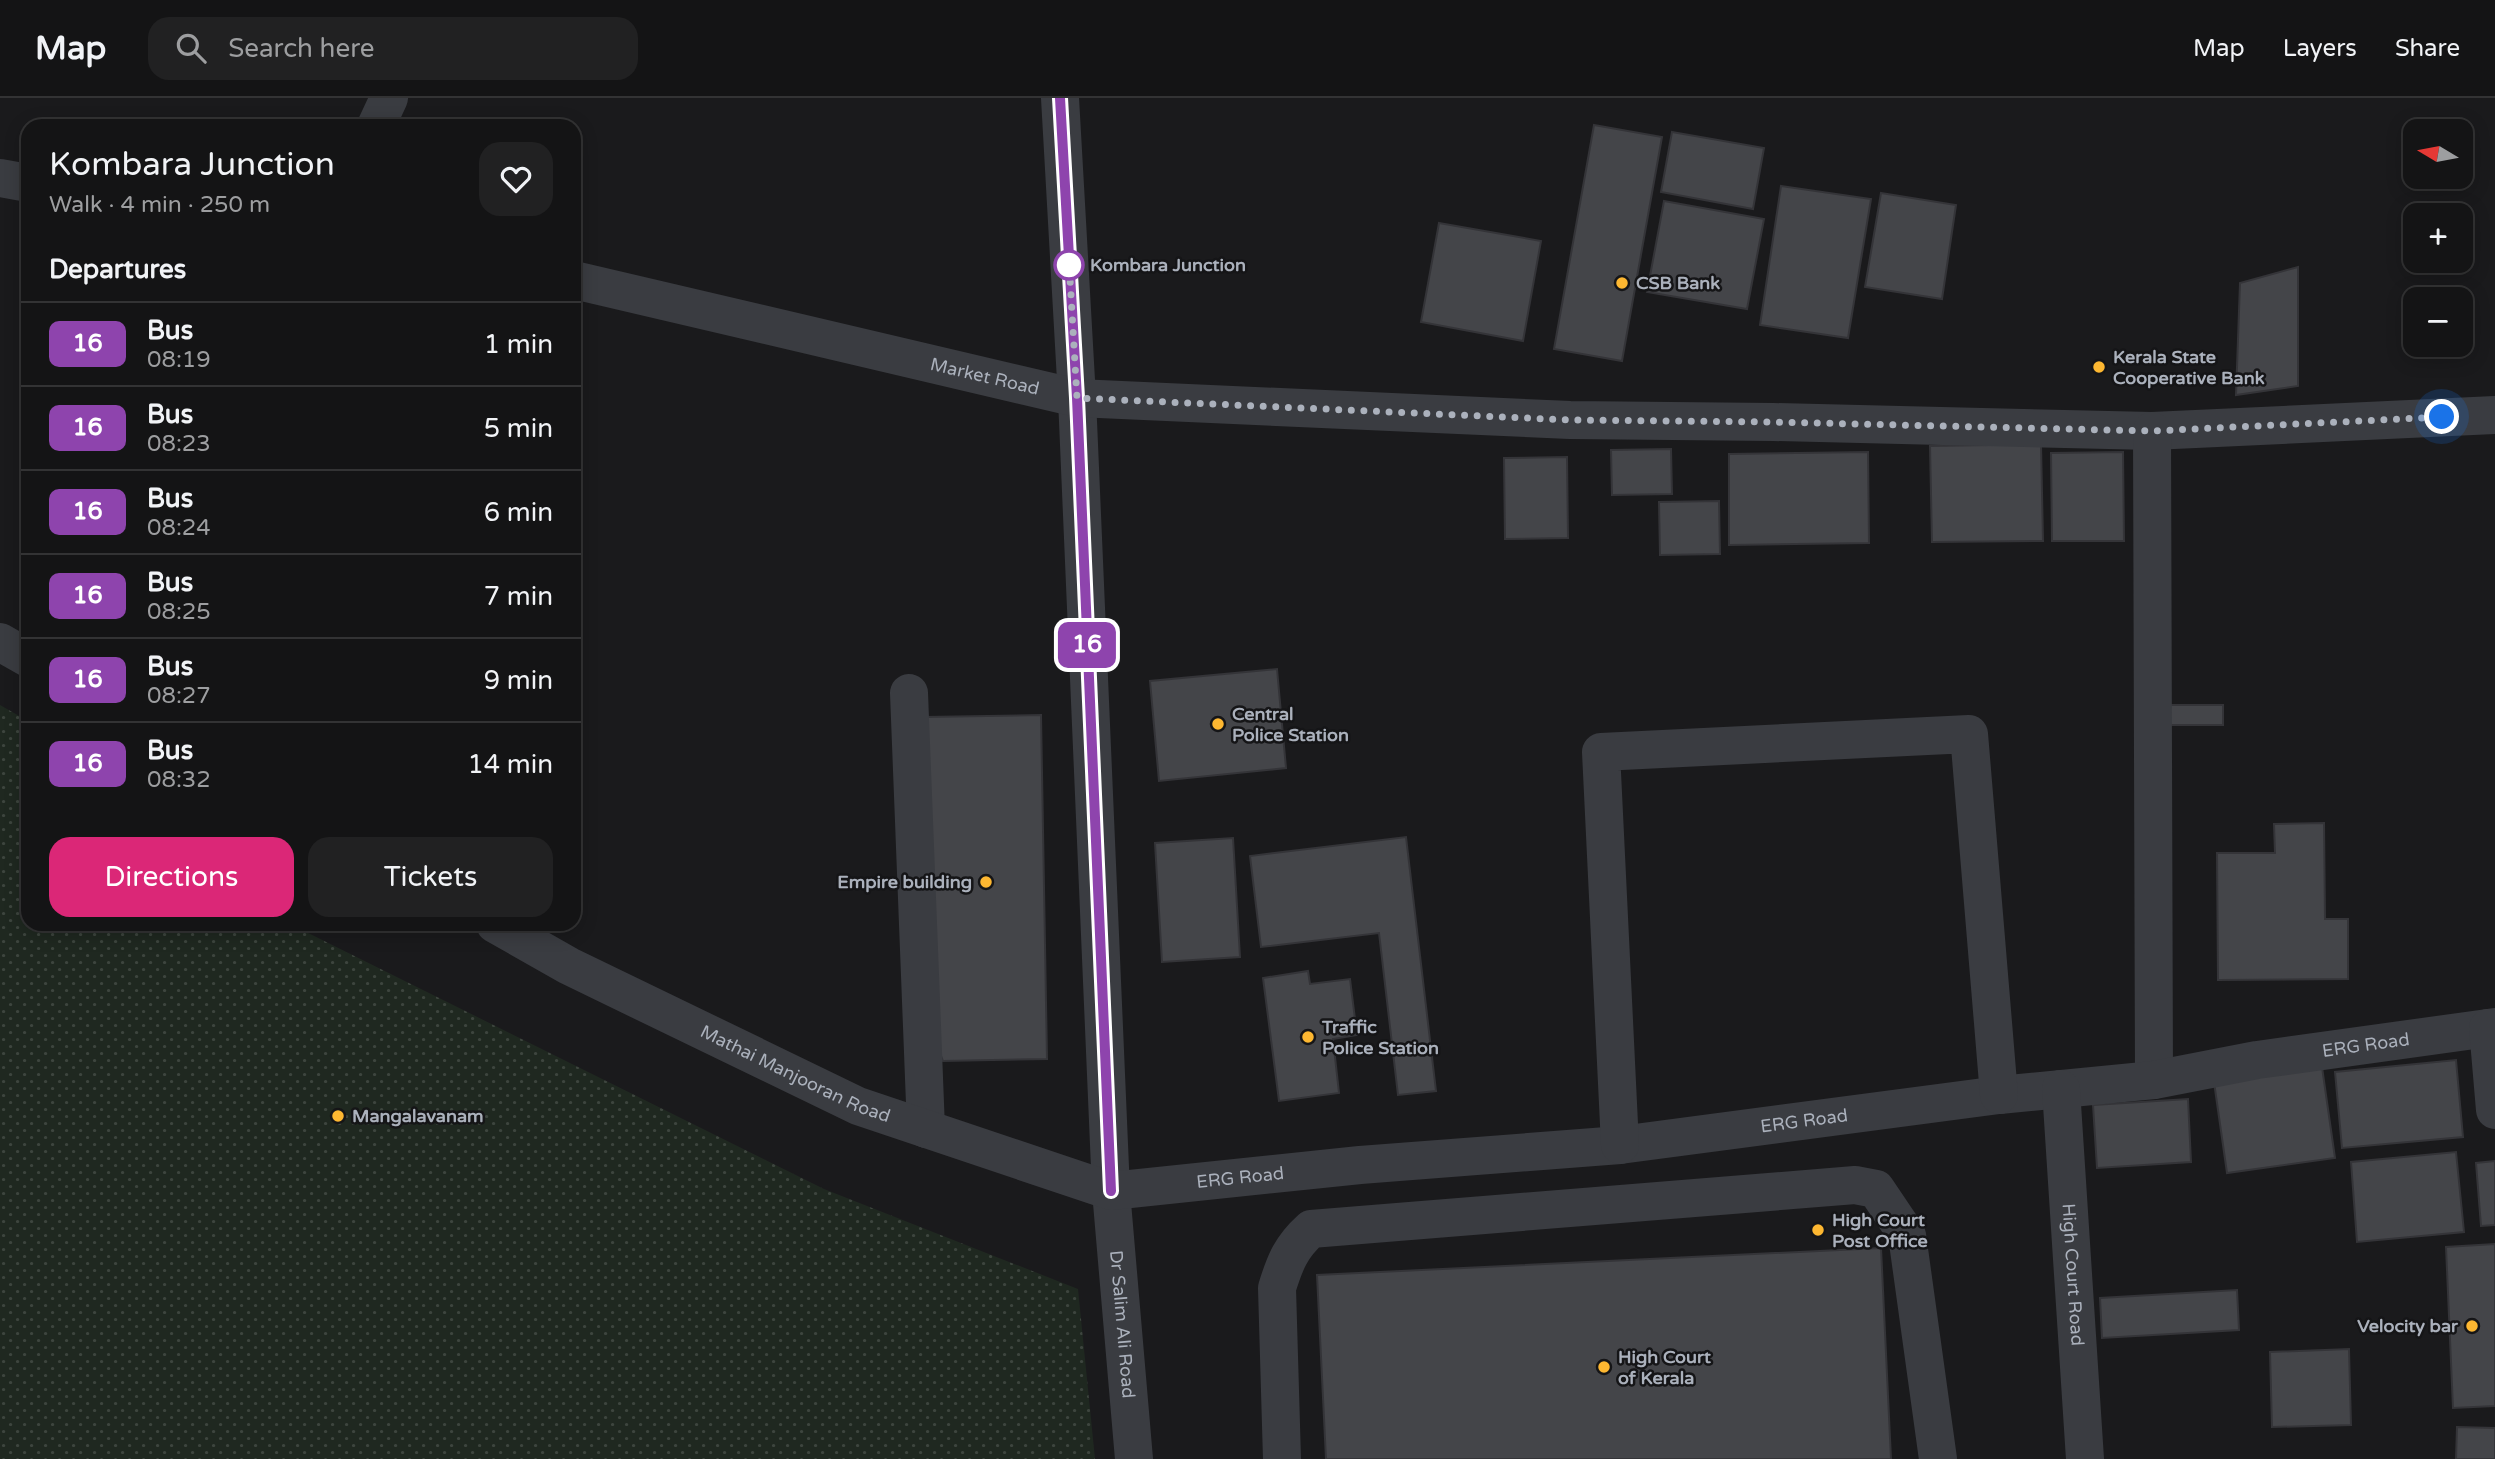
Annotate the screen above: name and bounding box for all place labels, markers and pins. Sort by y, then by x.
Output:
marker: Kombara Junction [1054,250,1084,280]
place label: Kombara Junction [1090,254,1246,276]
place label: CSB Bank [1636,272,1720,294]
marker: CSB Bank [1614,275,1630,291]
place label: Kerala State Cooperative Bank [2113,346,2265,389]
marker: Kerala State Cooperative Bank [2091,359,2107,375]
place label: Central Police Station [1232,703,1349,746]
marker: Central Police Station [1210,716,1226,732]
place label: Empire building [837,871,972,893]
marker: Empire building [978,874,994,890]
place label: Traffic Police Station [1321,1016,1439,1059]
marker: Traffic Police Station [1300,1029,1316,1045]
place label: Mangalavanam [352,1105,484,1127]
marker: Mangalavanam [330,1108,346,1124]
place label: High Court Post Office [1832,1209,1928,1252]
marker: High Court Post Office [1810,1222,1826,1238]
place label: Velocity bar [2357,1315,2459,1337]
marker: Velocity bar [2464,1318,2480,1334]
place label: High Court of Kerala [1618,1346,1711,1389]
marker: High Court of Kerala [1596,1359,1612,1375]

